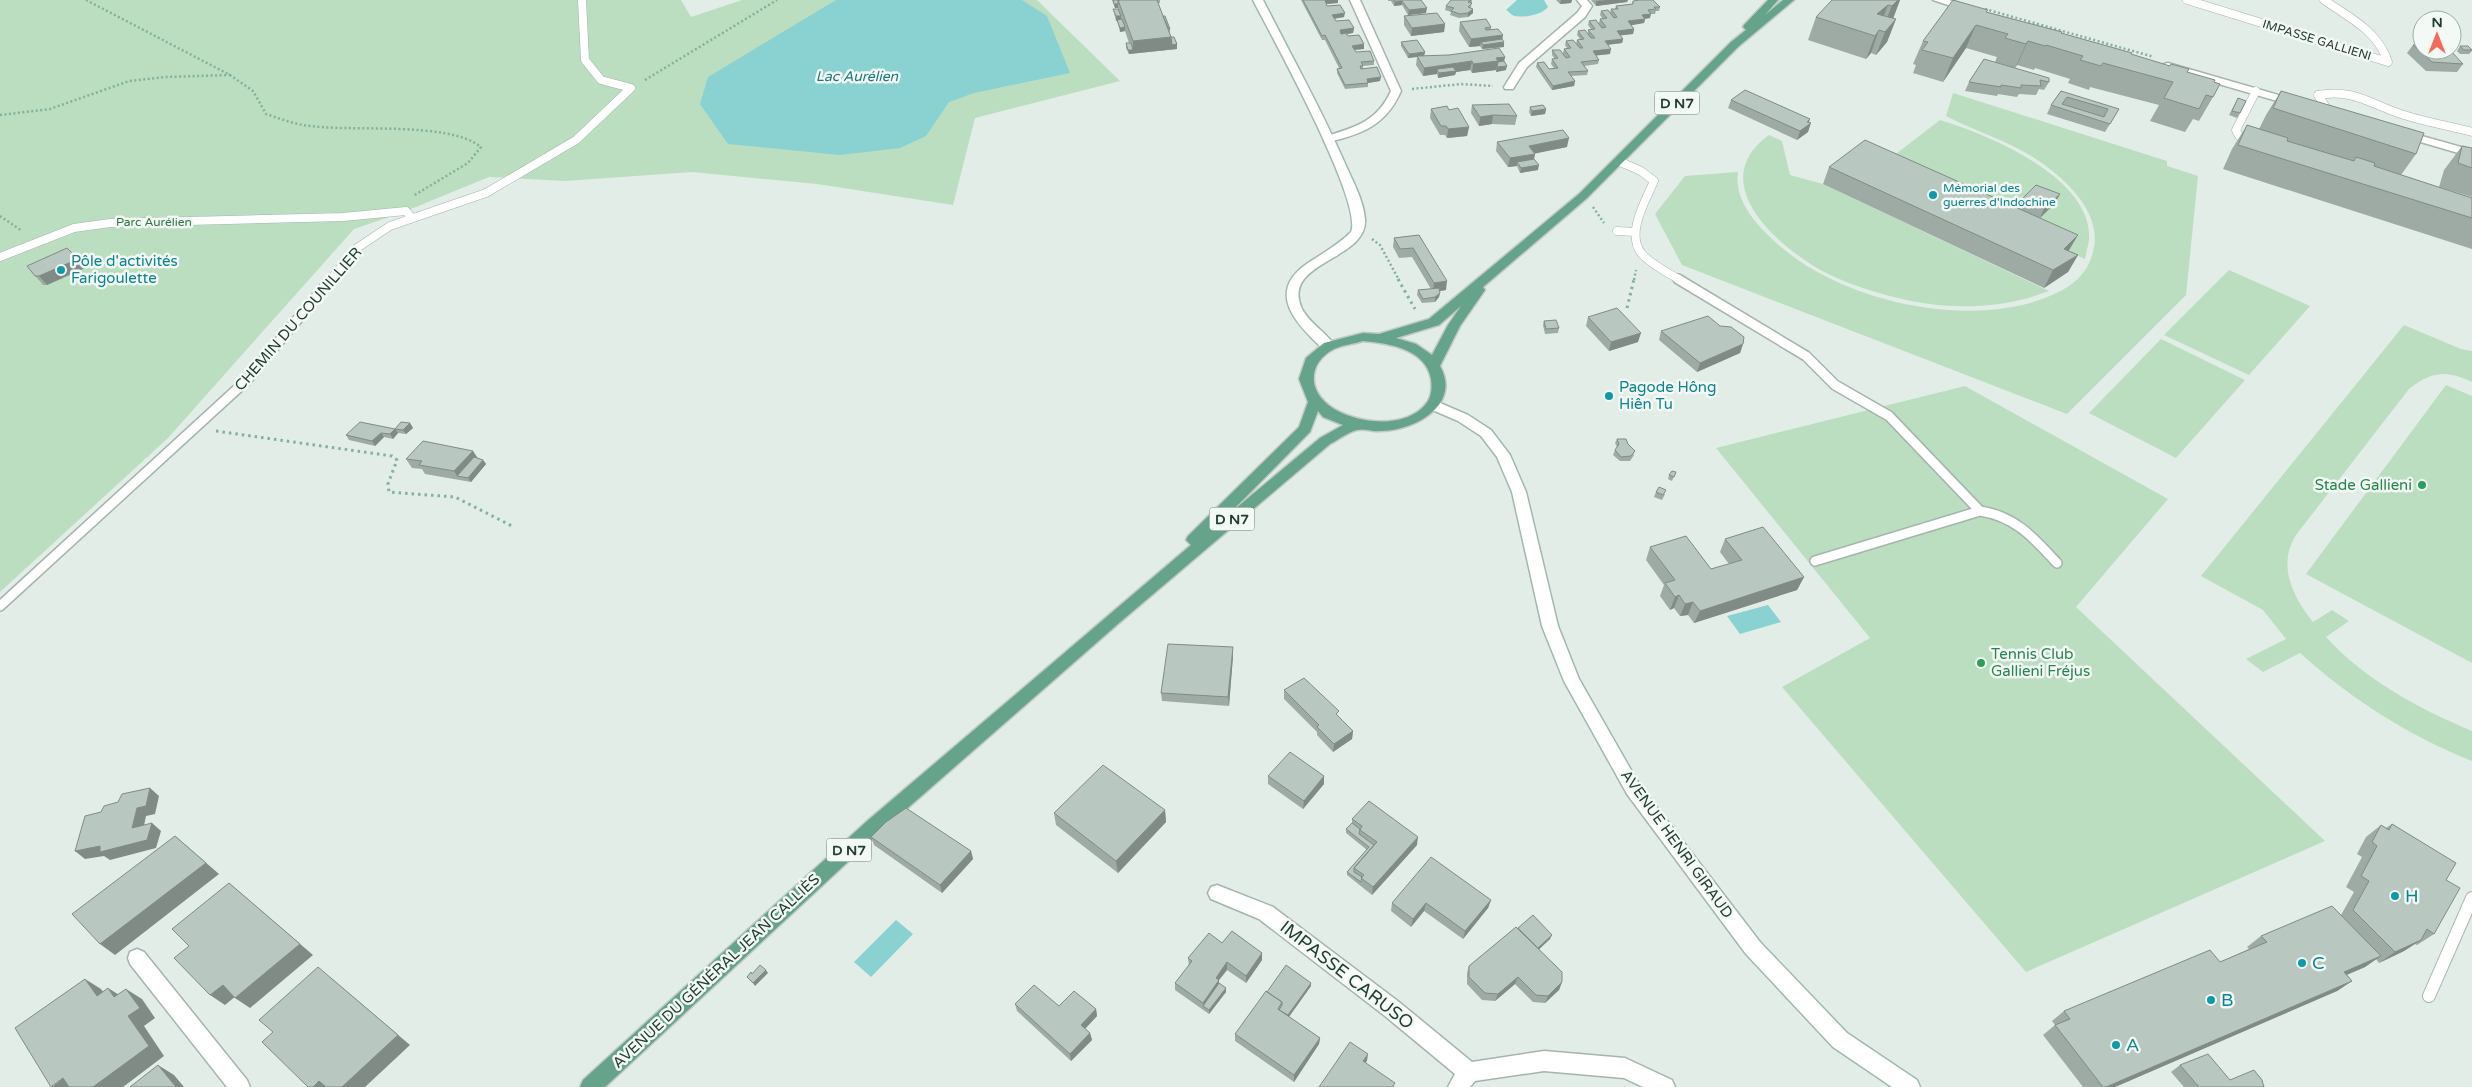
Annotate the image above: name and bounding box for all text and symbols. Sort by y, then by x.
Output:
north arrow [2412,10,2462,60]
text: N [2431,14,2443,31]
street label: IMPASSE GALLIENI [2261,17,2373,63]
water label: Lac Aurélien [816,68,899,85]
road number: D N7 [1654,92,1700,115]
place label: Mémorial des guerres d'Indochine [1943,181,2056,209]
marker: Mémorial des guerres d'Indochine [1927,189,1939,201]
park label: Parc Aurélien [116,215,192,229]
street label: CHEMIN DU COUNILLIER [231,244,365,394]
place label: Pôle d'activités Farigoulette [71,252,178,287]
marker: Pôle d'activités Farigoulette [55,264,67,276]
place label: Pagode Hông Hiên Tu [1619,378,1716,413]
marker: Pagode Hông Hiên Tu [1603,390,1615,402]
place label: Stade Gallieni [2315,476,2412,494]
marker: Stade Gallieni [2416,479,2428,491]
road number: D N7 [1210,508,1254,530]
place label: Tennis Club Gallieni Fréjus [1991,645,2090,680]
marker: Tennis Club Gallieni Fréjus [1975,657,1987,669]
street label: AVENUE HENRI GIRAUD [1617,766,1737,922]
road number: D N7 [826,838,872,862]
street label: AVENUE DU GÉNÉRAL JEAN CALLIÈS [609,870,823,1072]
place label: H [2405,885,2419,907]
marker: H [2389,890,2401,902]
street label: IMPASSE CARUSO [1276,916,1418,1034]
place label: C [2312,952,2325,974]
marker: C [2296,957,2308,969]
place label: B [2221,989,2233,1011]
marker: B [2205,994,2217,1006]
place label: A [2126,1034,2139,1056]
marker: A [2110,1039,2122,1051]

